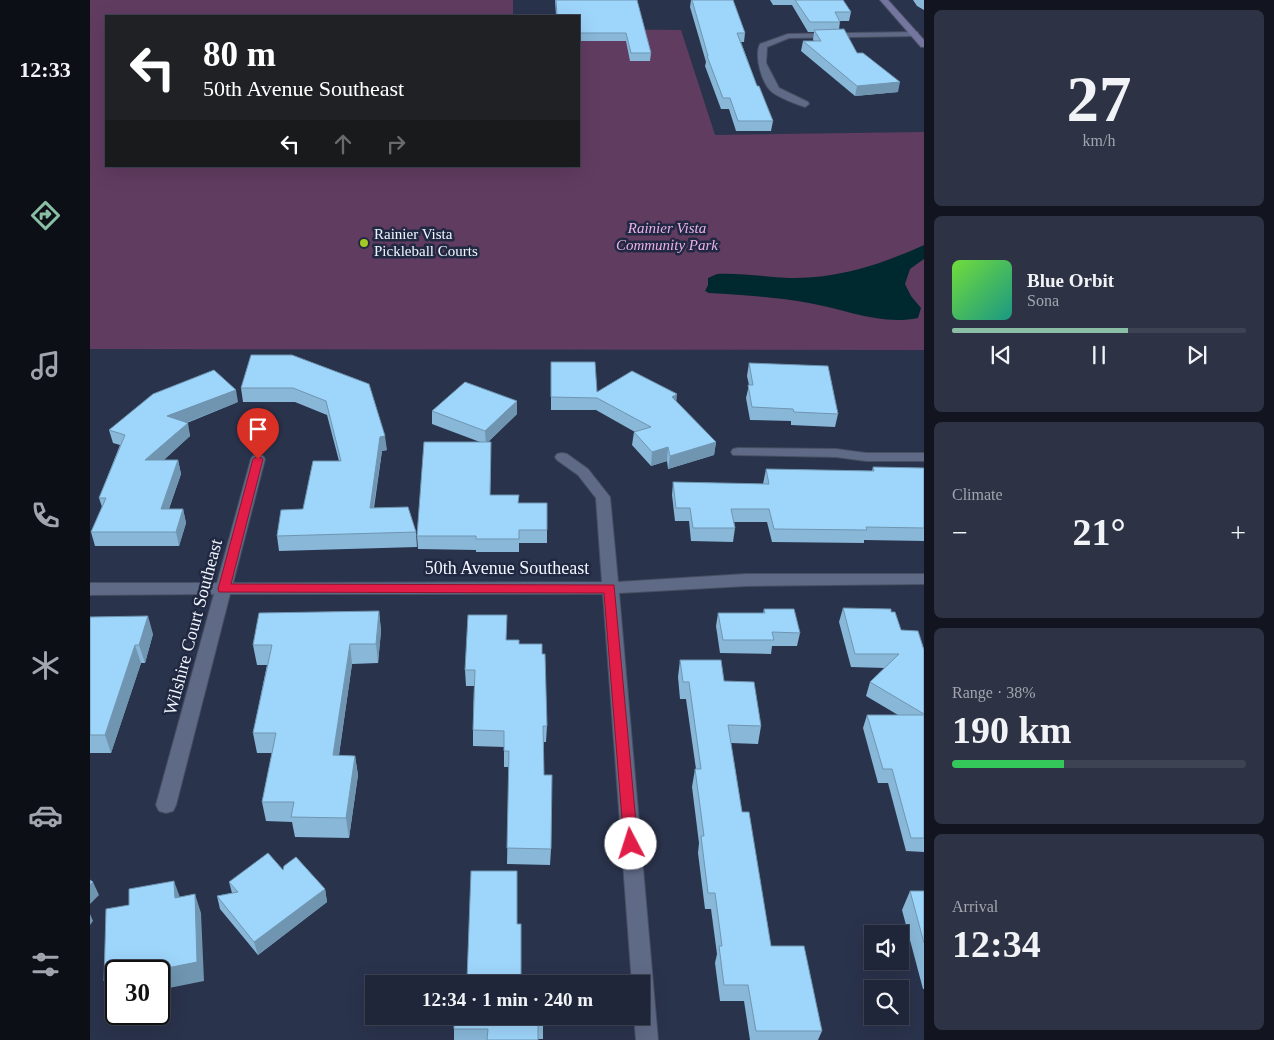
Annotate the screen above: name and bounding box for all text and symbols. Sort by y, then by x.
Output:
icon: left [120,35,185,100]
text: 80 m [203,35,276,74]
text: 12:33 [19,57,71,82]
text: 27 [1067,63,1132,135]
text: 50th Avenue Southeast [203,76,404,101]
icon: left [276,130,304,158]
icon: ahead [329,130,357,158]
icon: right [382,130,410,158]
text: km/h [1083,132,1115,149]
icon: directions [28,198,63,233]
park label: Rainier Vista Community Park [616,220,718,253]
place label: Rainier Vista Pickleball Courts [374,226,478,259]
marker: Rainier Vista Pickleball Courts [358,237,370,249]
text: Blue Orbit [1027,270,1114,291]
text: Sona [1027,292,1059,309]
icon: previous [987,341,1015,369]
icon: pause [1085,341,1113,369]
icon: next [1183,341,1211,369]
icon: music [28,348,63,383]
pin [237,408,279,459]
icon: arrive [244,415,272,443]
text: Climate [952,486,1003,503]
icon: phone [28,498,63,533]
text: 21° [1072,511,1126,553]
text: − [952,517,968,548]
text: + [1230,517,1246,548]
street label: Wilshire Court Southeast [160,537,226,717]
street label: 50th Avenue Southeast [425,558,589,578]
icon: climate [28,648,63,683]
text: Range · 38% [952,684,1036,701]
text: 190 km [952,709,1071,751]
icon: car [28,798,63,833]
position arrow [604,817,656,869]
text: Arrival [952,898,998,915]
text: 12:34 [952,923,1041,965]
map controls [864,925,909,1025]
button: sound [864,925,909,970]
icon: filters [28,947,63,982]
speed limit sign: 30 [105,960,170,1025]
button: search [864,980,909,1025]
text: 12:34 · 1 min · 240 m [422,989,593,1010]

